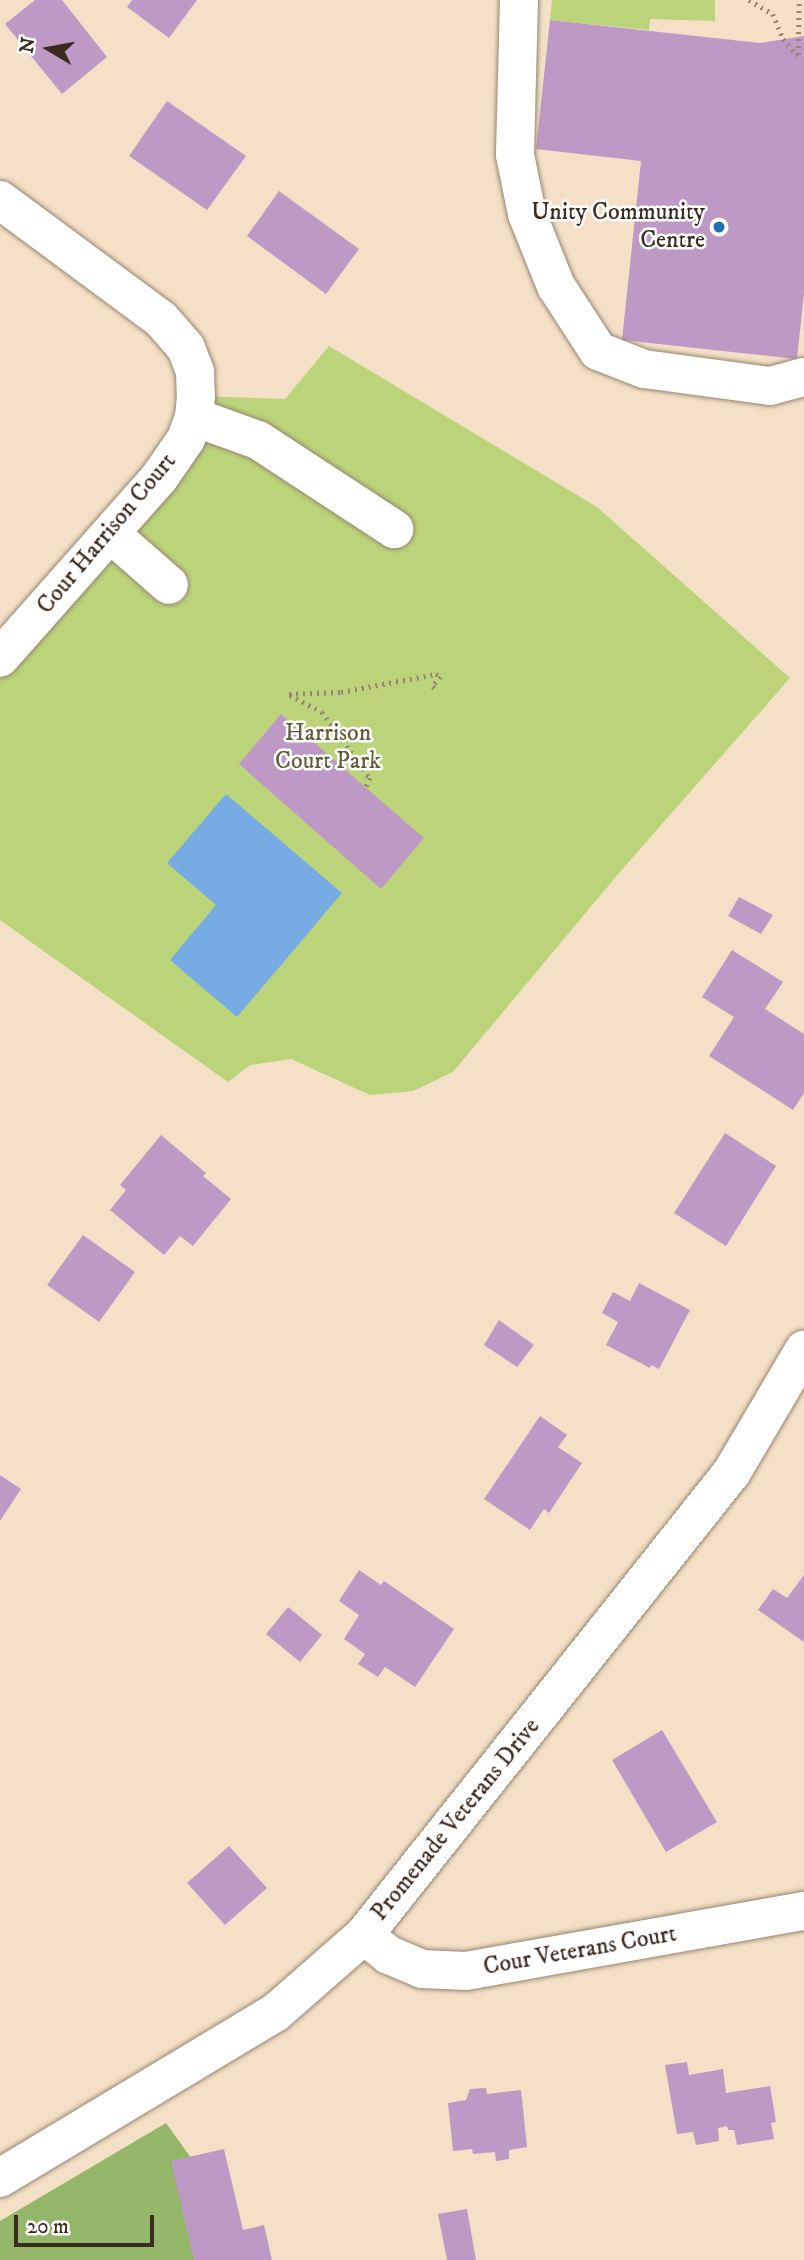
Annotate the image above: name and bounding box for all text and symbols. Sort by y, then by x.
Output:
north arrow [14,14,84,84]
text: N [15,36,41,55]
place label: Unity Community Centre [531,199,705,255]
marker: Unity Community Centre [711,219,727,235]
street label: Cour Harrison Court [31,448,183,620]
park label: Harrison Court Park [275,720,381,776]
street label: Promenade Veterans Drive [366,1713,546,1927]
street label: Cour Veterans Court [481,1920,679,1982]
scale bar [18,2200,158,2244]
text: 20 m [27,2214,69,2240]

